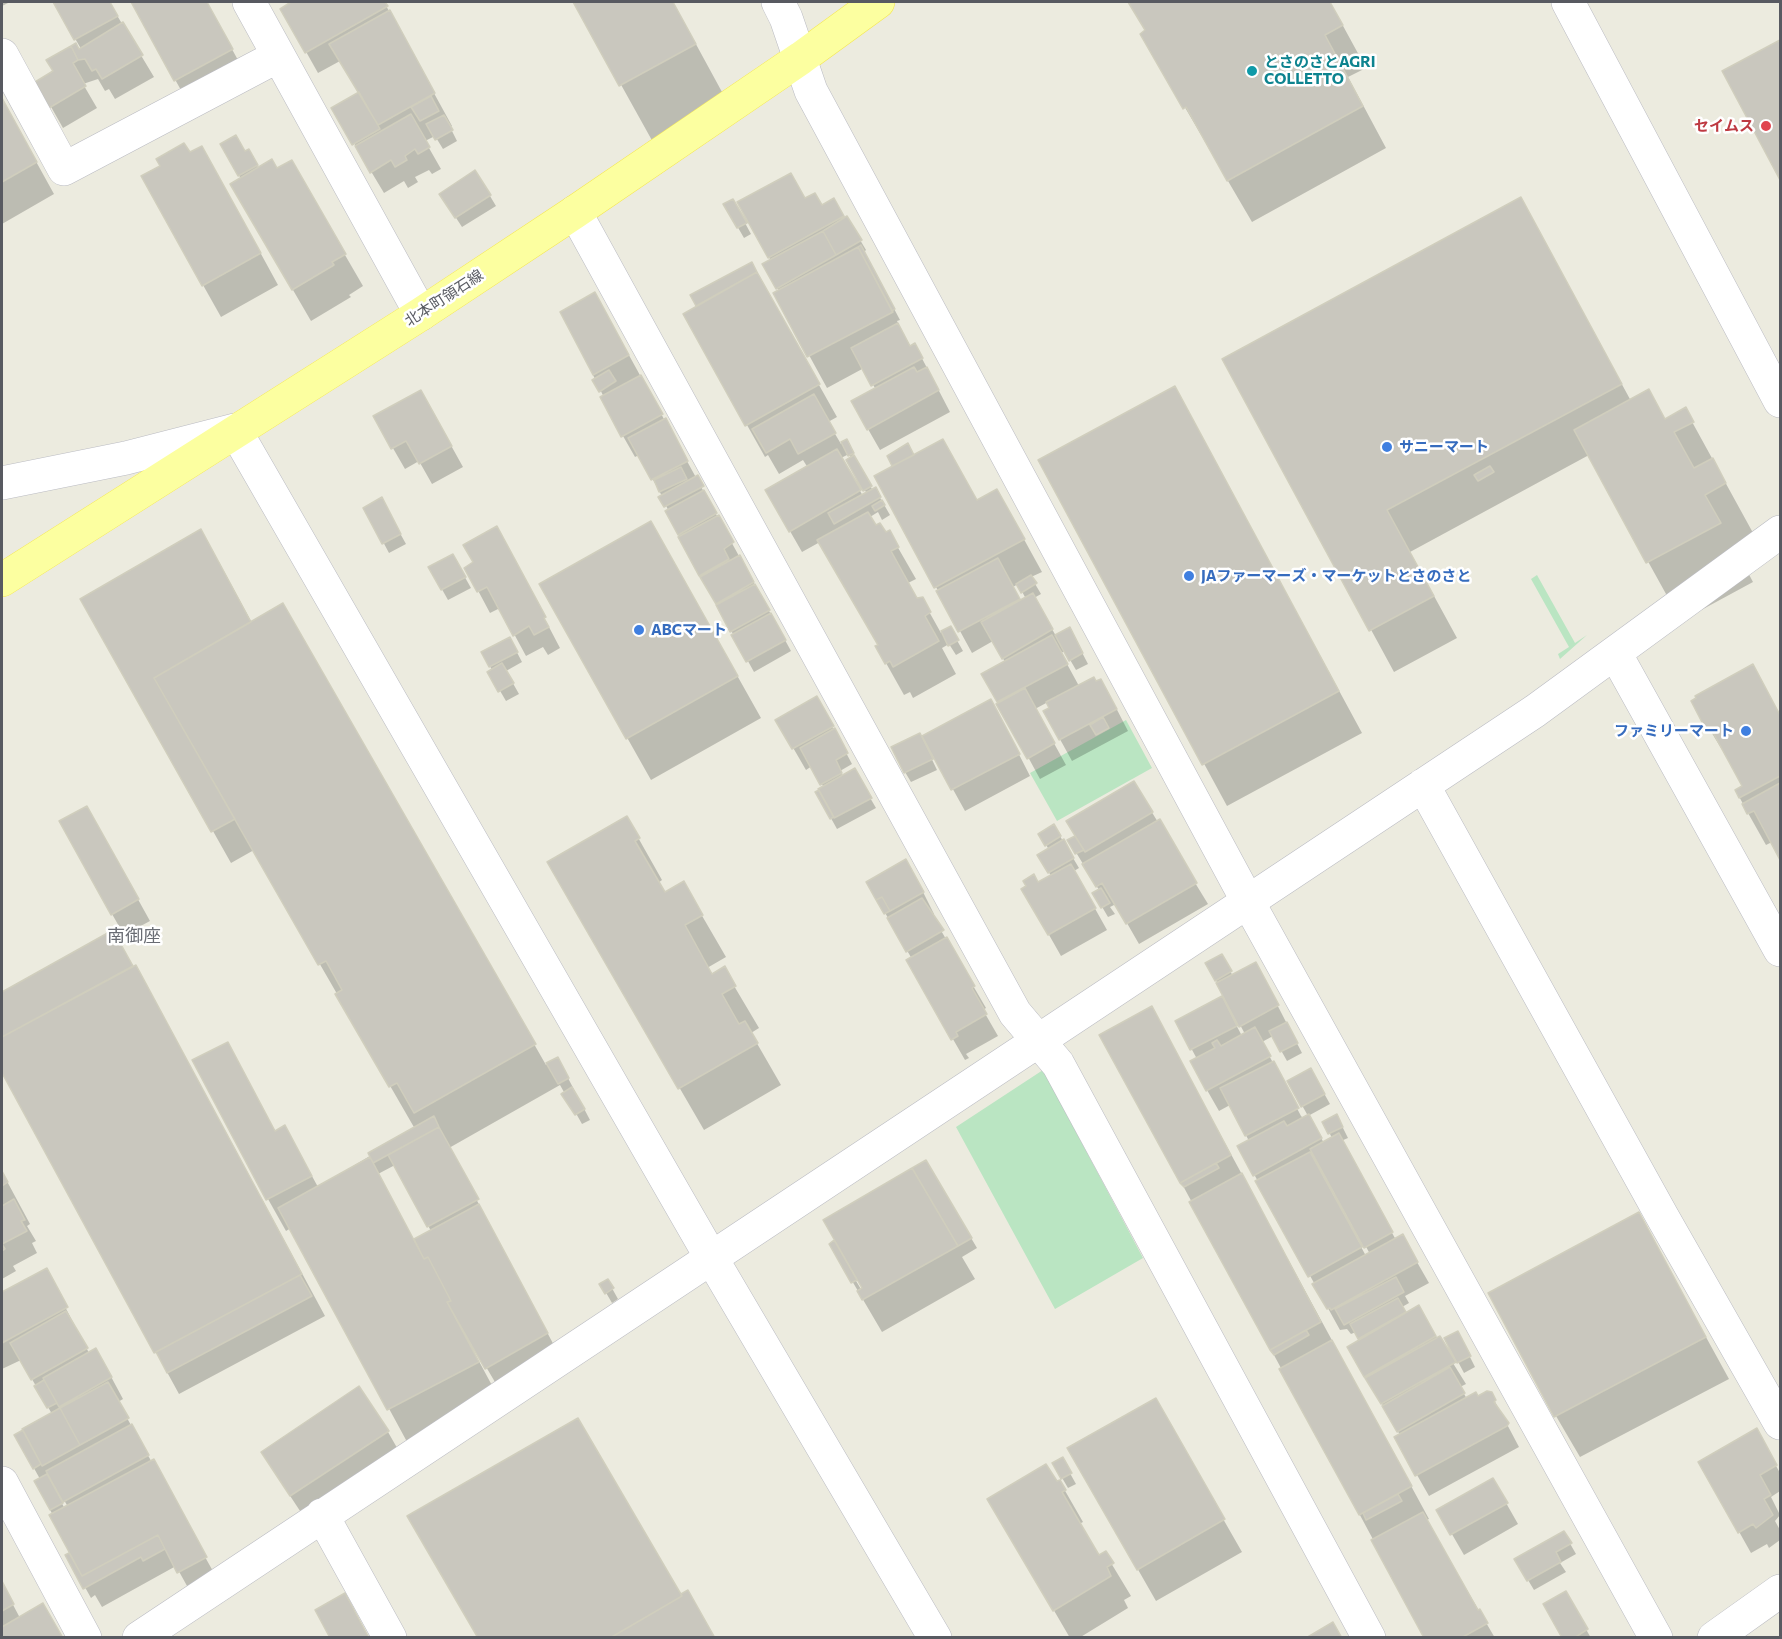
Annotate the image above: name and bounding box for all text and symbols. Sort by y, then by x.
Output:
place label: とさのさとAGRI COLLETTO [1264,53,1375,88]
marker: とさのさとAGRI COLLETTO [1245,64,1259,78]
place label: セイムス [1694,117,1754,135]
marker: セイムス [1759,119,1773,133]
street label: 北本町領石線 [401,266,487,330]
place label: サニーマート [1399,438,1489,456]
marker: サニーマート [1380,440,1394,454]
place label: JAファーマーズ・マーケットとさのさと [1201,567,1472,585]
marker: JAファーマーズ・マーケットとさのさと [1182,569,1196,583]
place label: ABCマート [651,621,727,639]
marker: ABCマート [632,623,646,637]
place label: ファミリーマート [1614,722,1734,740]
marker: ファミリーマート [1739,724,1753,738]
district label: 南御座 [107,925,161,947]

